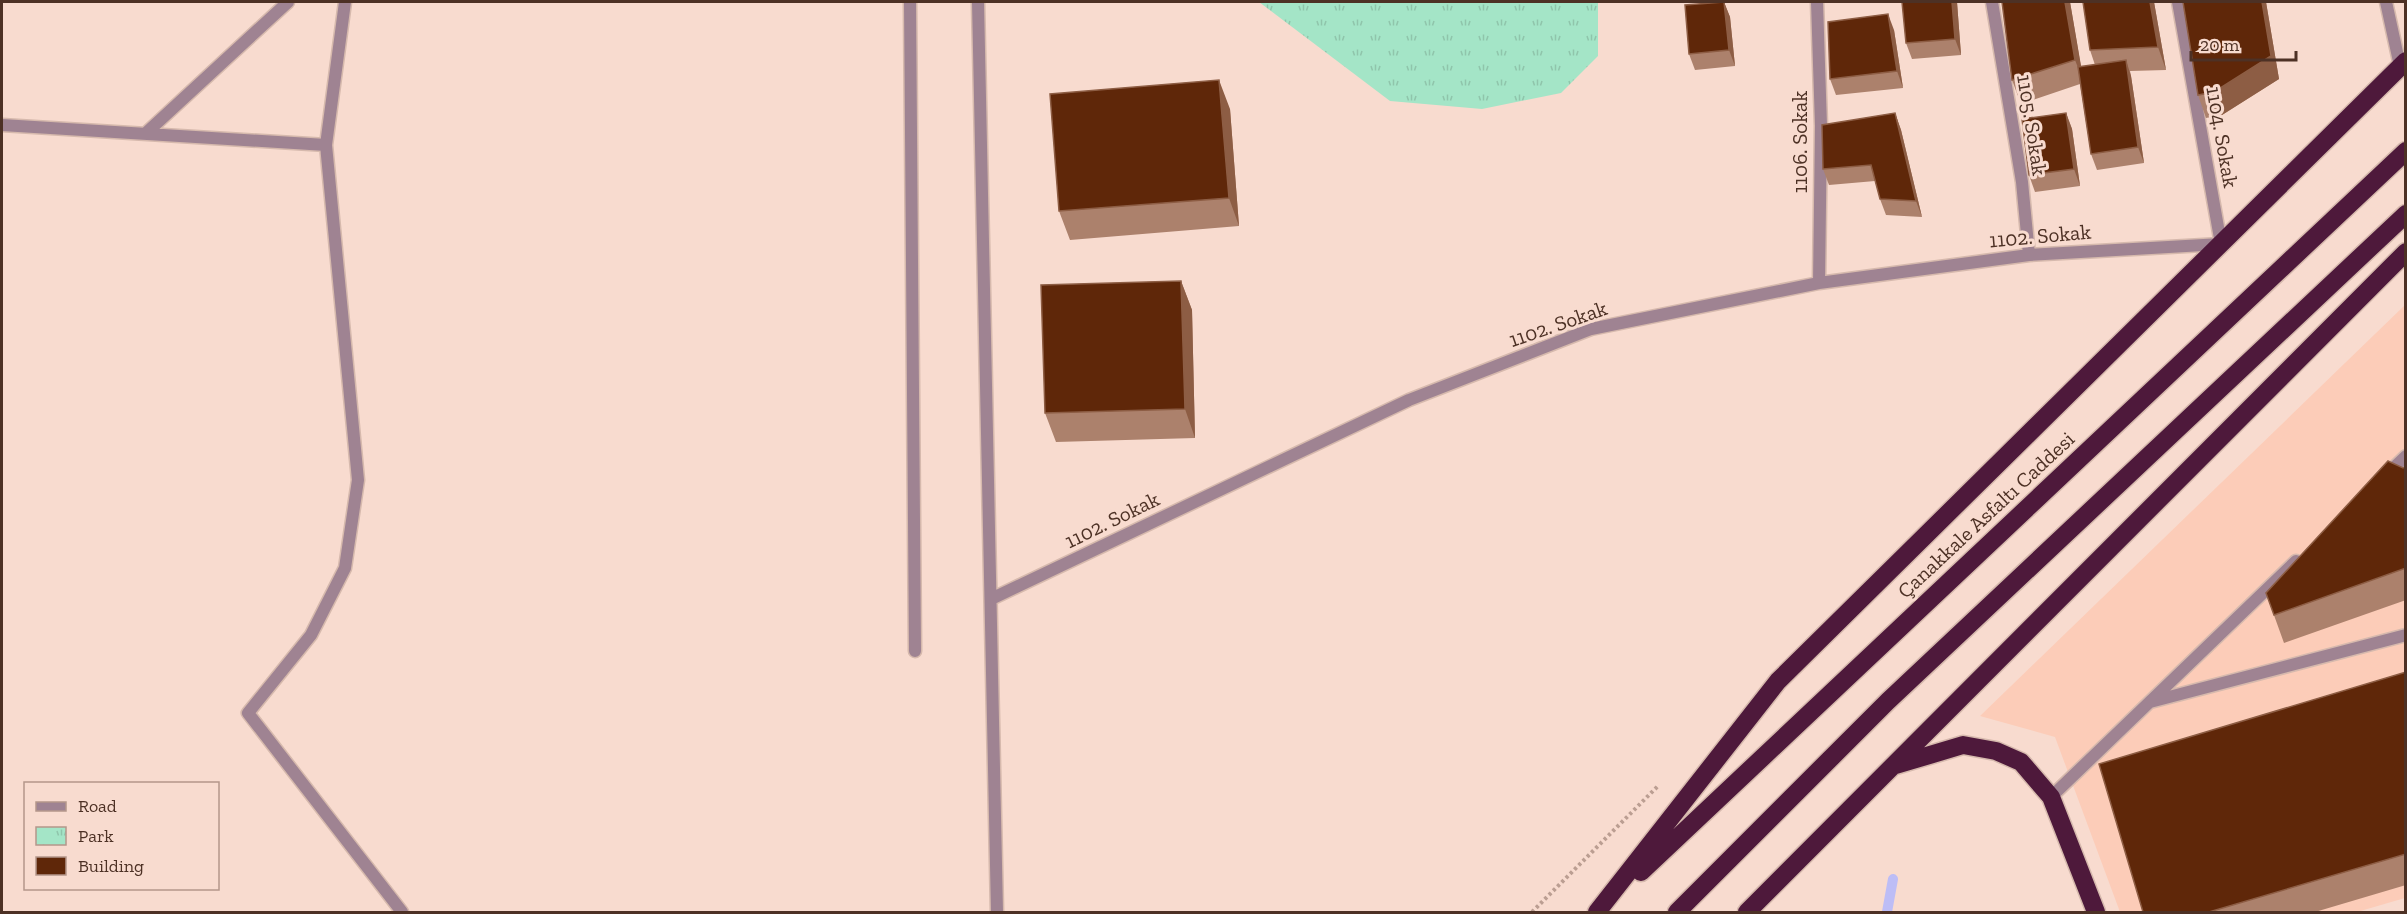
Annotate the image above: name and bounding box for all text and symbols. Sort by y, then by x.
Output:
scale bar [2191,24,2296,62]
text: 20 m [2200,34,2240,56]
street label: 1105. Sokak [2012,73,2053,177]
street label: 1104. Sokak [2201,84,2244,190]
street label: 1106. Sokak [1787,91,1812,193]
street label: 1102. Sokak [1988,219,2092,252]
street label: 1102. Sokak [1505,295,1610,352]
street label: Çanakkale Asfaltı Caddesi [1892,426,2079,603]
street label: 1102. Sokak [1060,486,1163,553]
legend [24,782,219,890]
text: Road [78,795,117,817]
text: Park [78,825,114,847]
text: Building [78,855,144,877]

